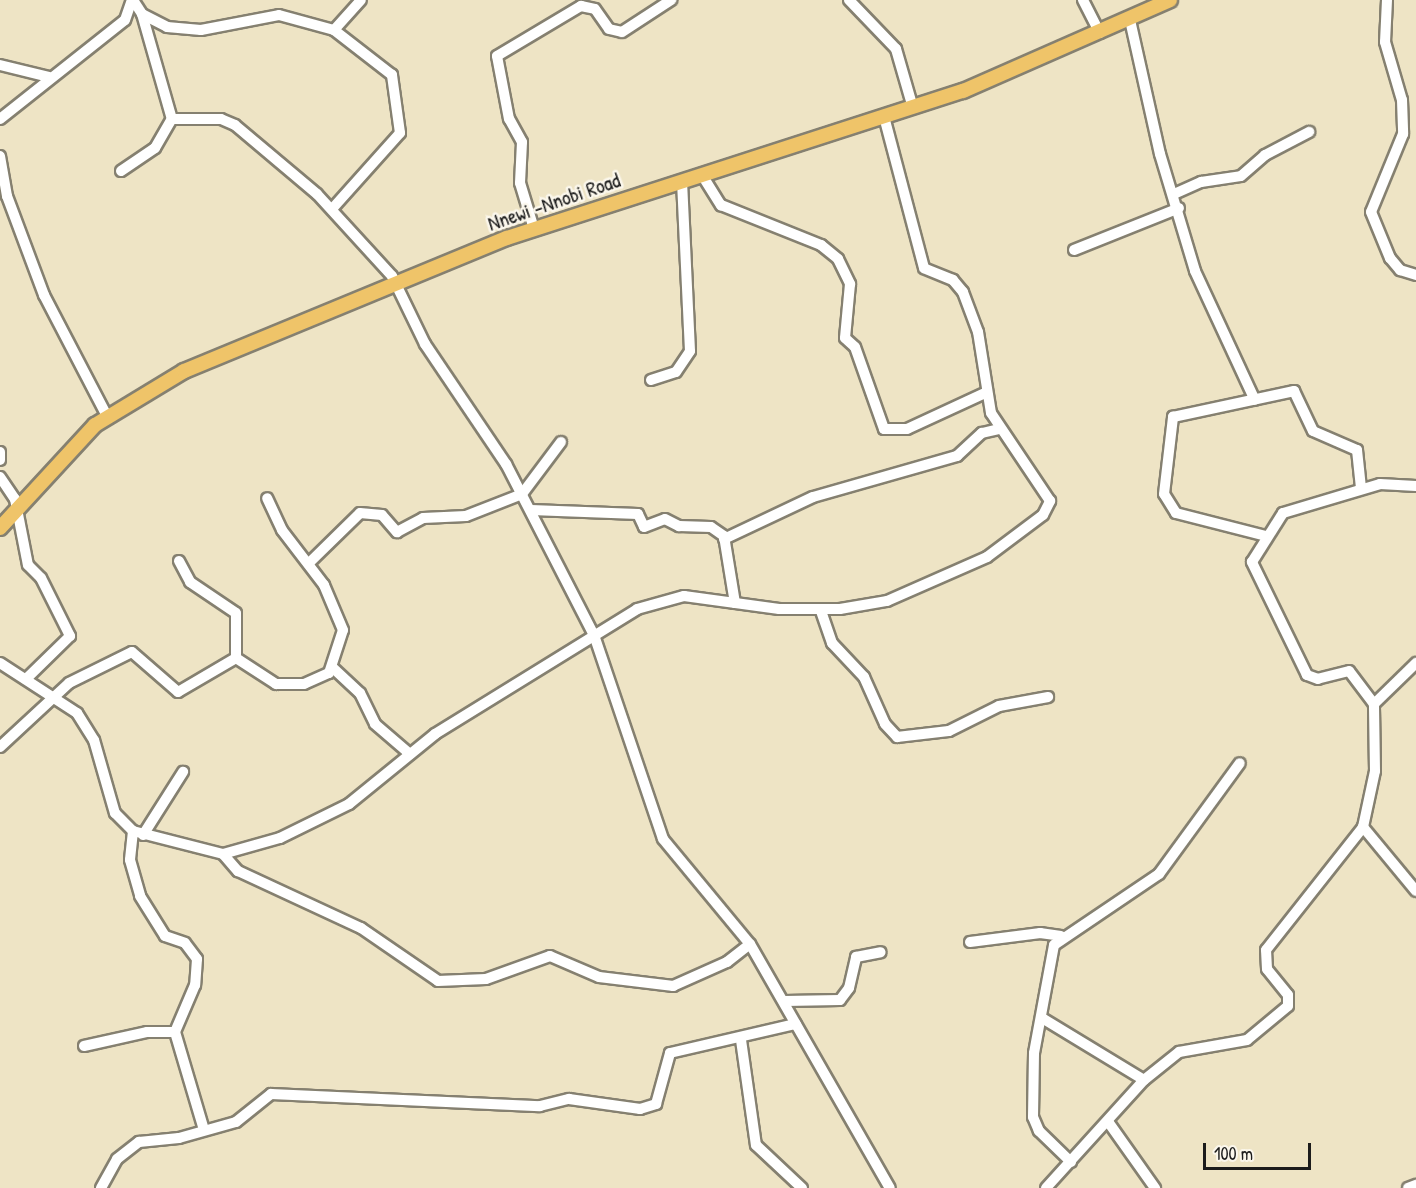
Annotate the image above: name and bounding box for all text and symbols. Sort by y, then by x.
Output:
street label: Nnewi -Nnobi Road [484,168,624,236]
scale bar [1206,1131,1314,1169]
text: 100 m [1214,1141,1253,1166]

